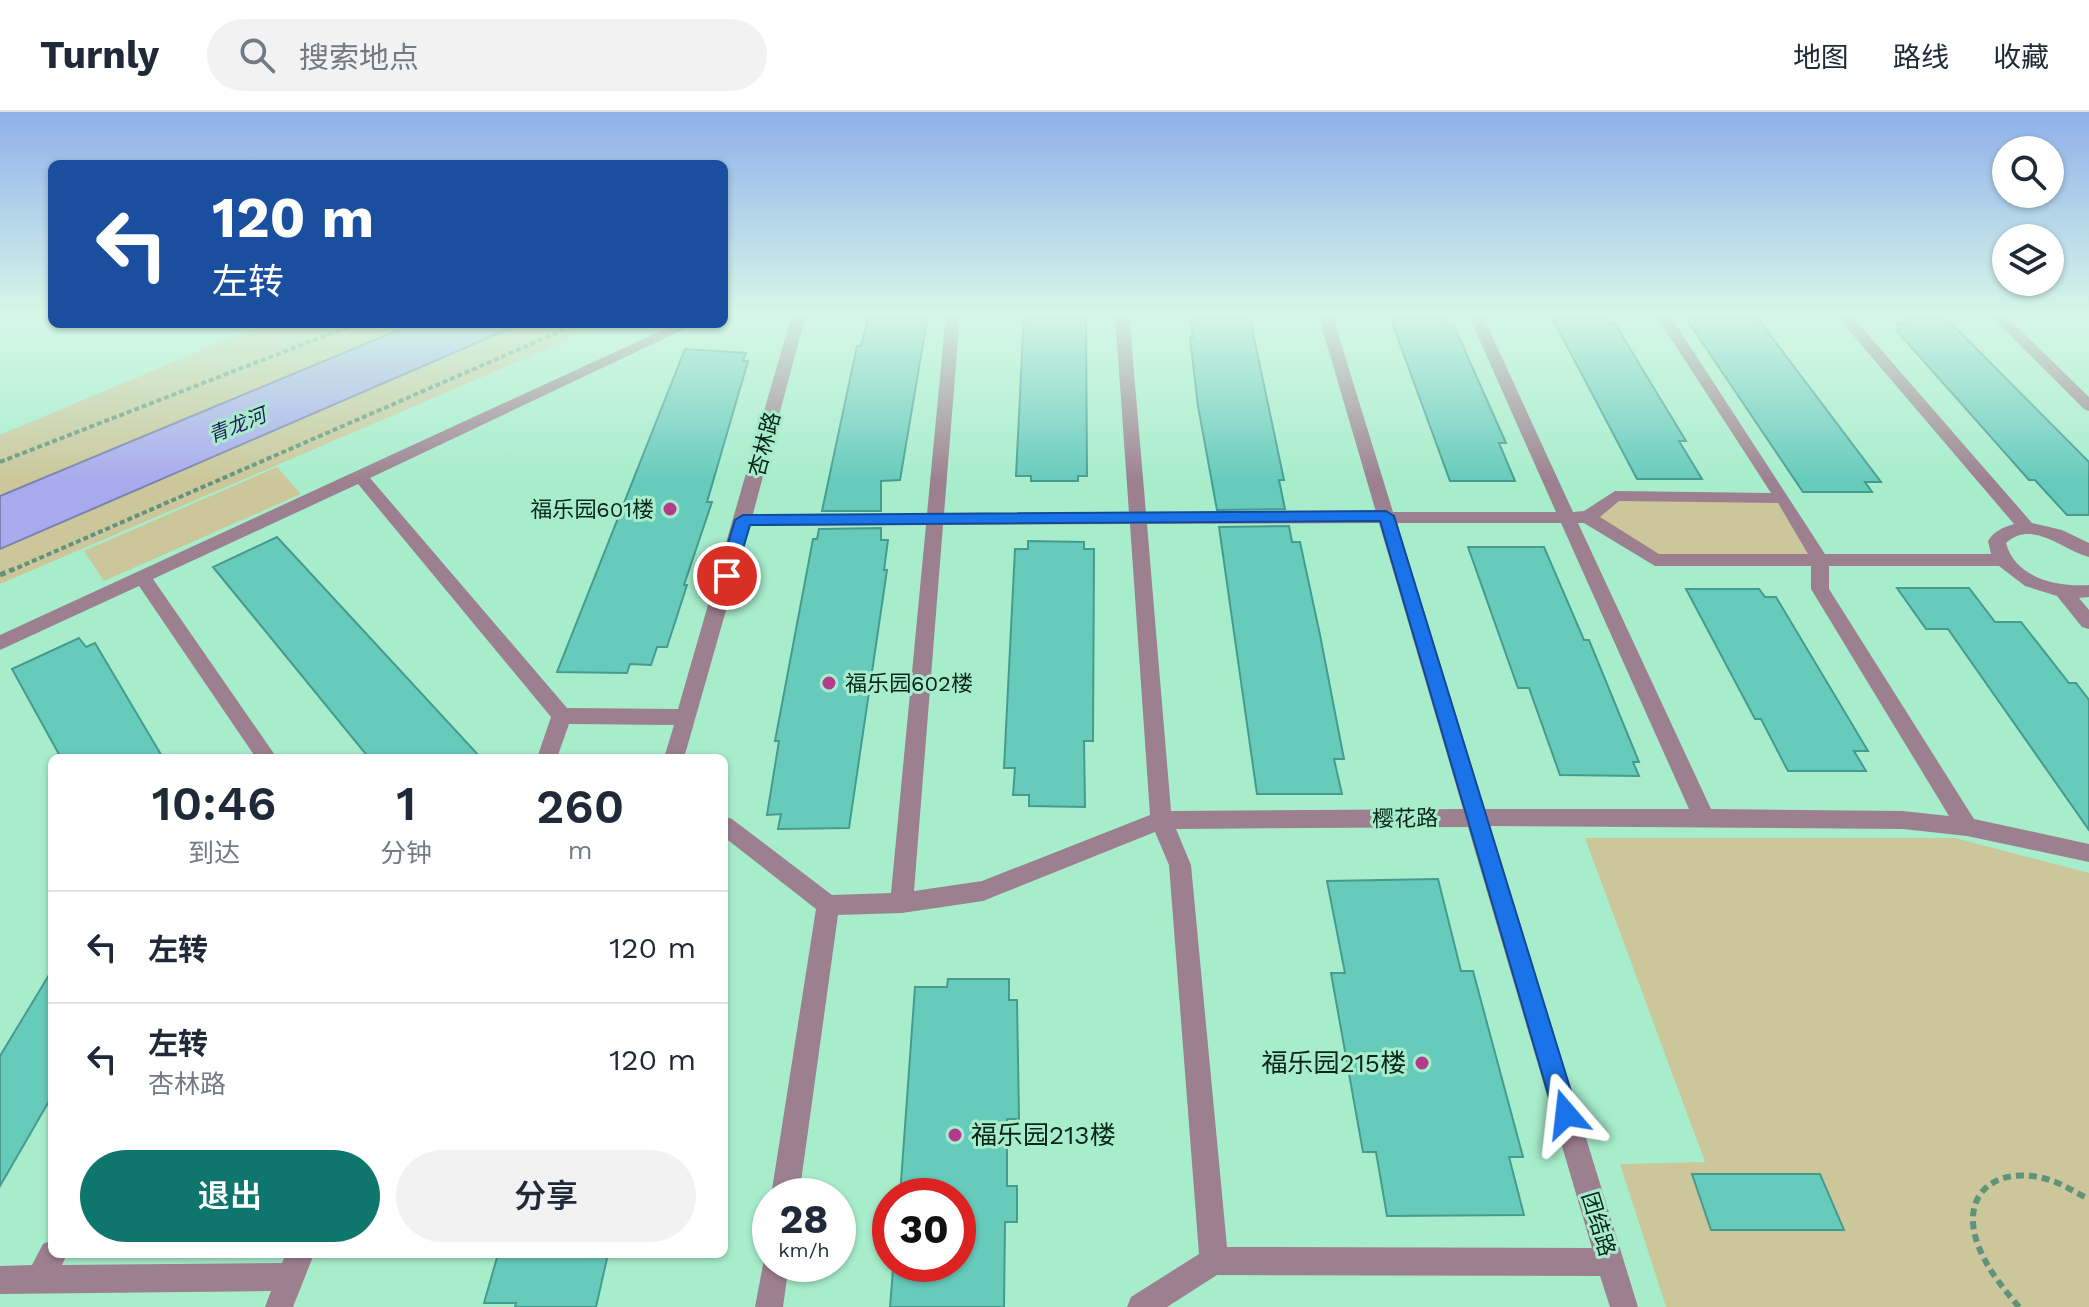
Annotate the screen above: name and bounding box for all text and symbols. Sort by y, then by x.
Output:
search box [207,19,767,91]
text: Turnly [40,33,159,77]
icon: search [235,33,279,77]
text: 搜索地点 [299,40,419,75]
text: 地图 [1793,41,1849,74]
text: 路线 [1893,41,1949,74]
text: 收藏 [1993,41,2049,74]
map controls [1992,136,2064,296]
button: search [1992,136,2064,208]
text: 120 m [212,185,374,251]
icon: left [80,192,184,296]
button: layers [1992,224,2064,296]
text: 左转 [212,261,284,303]
water label: 青龙河 [205,401,273,447]
street label: 杏林路 [744,409,785,479]
place label: 福乐园601楼 [530,497,654,522]
marker: 福乐园601楼 [661,500,679,518]
pin [693,542,761,610]
icon: arrive [705,554,749,598]
place label: 福乐园602楼 [845,671,973,696]
marker: 福乐园602楼 [820,674,838,692]
text: 10:46 [152,775,276,832]
text: 1 [396,775,416,832]
text: 260 [536,778,624,835]
street label: 樱花路 [1372,805,1438,832]
text: m [568,835,592,865]
text: 到达 [188,838,240,868]
text: 分钟 [380,838,432,868]
icon: left [80,925,124,969]
text: 120 m [609,930,696,965]
text: 左转 [148,932,208,967]
text: 左转 [148,1026,208,1061]
icon: left [80,1037,124,1081]
text: 120 m [609,1042,696,1077]
place label: 福乐园215楼 [1262,1048,1406,1078]
marker: 福乐园215楼 [1413,1054,1431,1072]
text: 杏林路 [148,1069,226,1099]
position arrow [1524,1072,1608,1156]
place label: 福乐园213楼 [971,1120,1115,1150]
marker: 福乐园213楼 [946,1126,964,1144]
button: 退出 [80,1150,380,1242]
button: 分享 [396,1150,696,1242]
speed limit sign: 30 [872,1178,976,1282]
street label: 团结路 [1577,1189,1620,1259]
text: 28 [780,1196,828,1243]
text: km/h [778,1238,830,1262]

